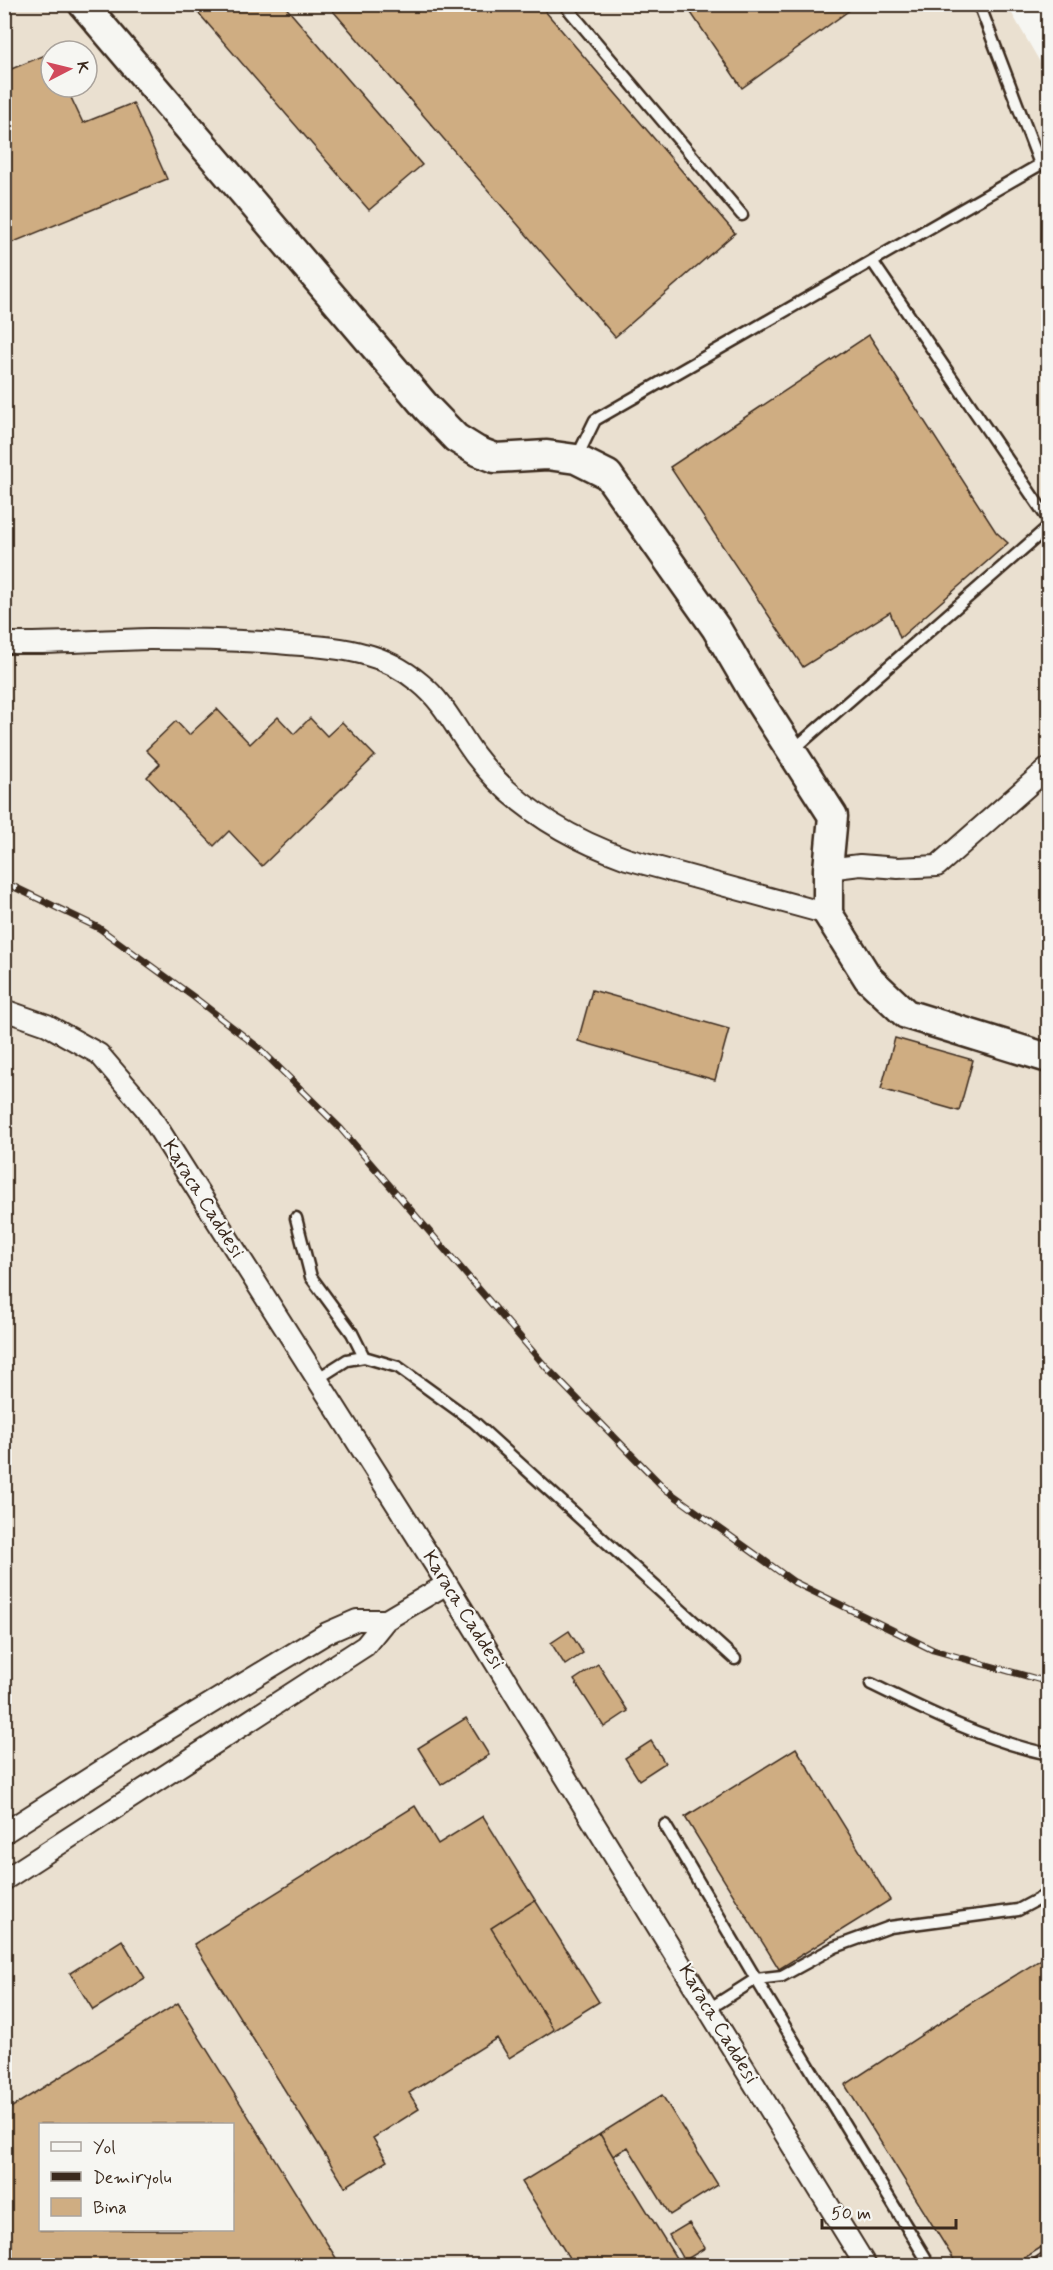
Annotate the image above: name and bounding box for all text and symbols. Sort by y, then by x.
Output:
north arrow [39,39,99,99]
text: K [71,60,94,75]
street label: Karaca Caddesi [156,1135,250,1263]
street label: Karaca Caddesi [416,1546,510,1674]
street label: Karaca Caddesi [672,1959,764,2089]
legend [39,2123,234,2231]
text: Yol [93,2136,116,2160]
text: Demiryolu [93,2166,172,2190]
scale bar [822,2192,956,2230]
text: Bina [93,2196,127,2220]
text: 50 m [831,2202,871,2226]

